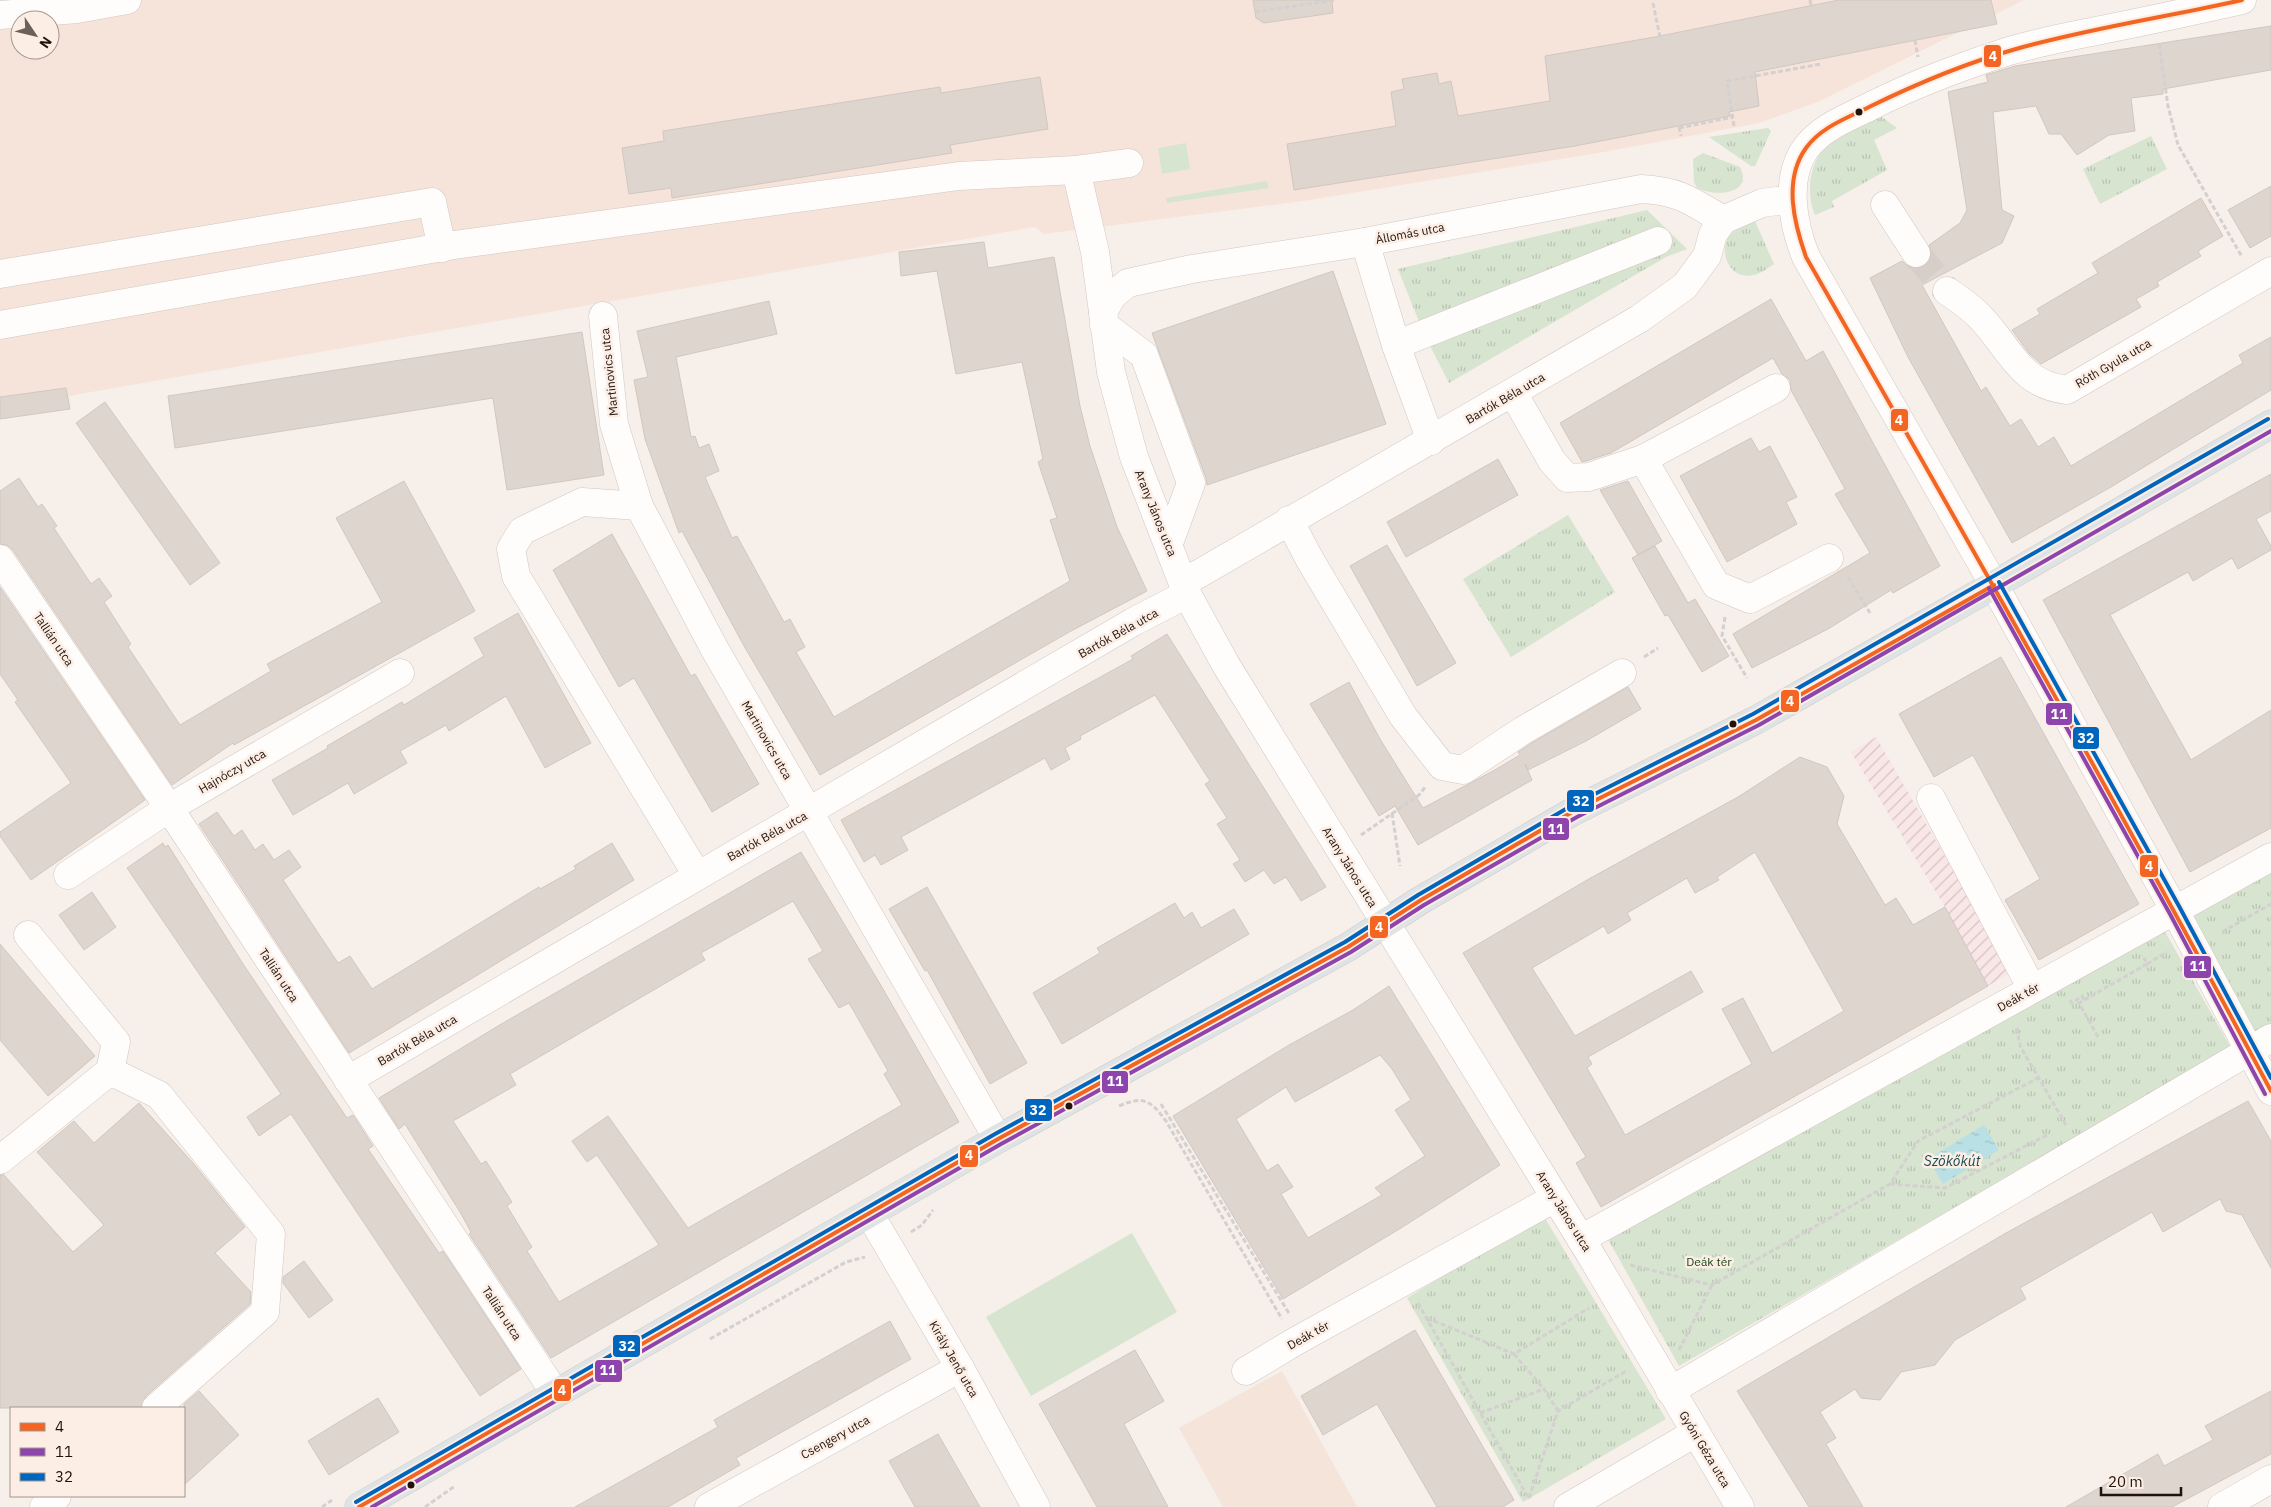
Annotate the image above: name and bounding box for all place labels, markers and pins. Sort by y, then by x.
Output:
unlabelled marker [1854,107,1864,117]
unlabelled marker [1728,719,1738,729]
unlabelled marker [1064,1101,1074,1111]
unlabelled marker [406,1480,416,1490]

